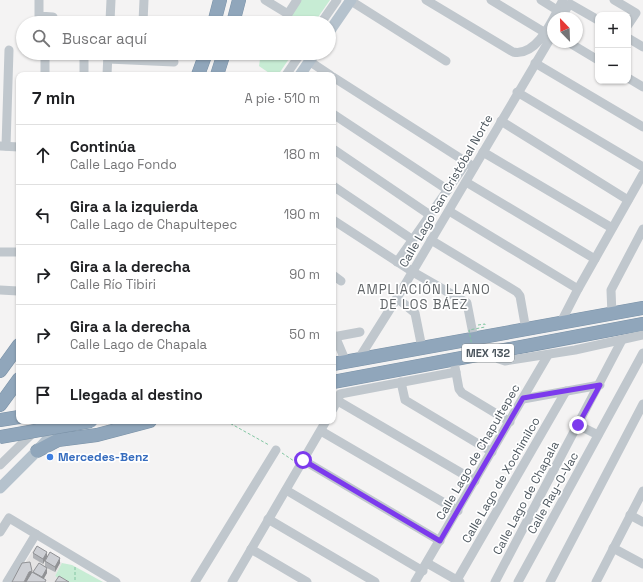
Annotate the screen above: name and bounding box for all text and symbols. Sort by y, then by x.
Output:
north arrow [547,12,583,48]
map controls [595,12,631,84]
button: + [595,12,631,48]
search box [16,16,336,60]
icon: search [30,27,52,49]
text: Buscar aquí [62,29,147,48]
button: − [595,48,631,84]
text: 7 min [32,87,75,109]
text: A pie · 510 m [244,90,320,107]
street label: Calle Lago San Cristóbal Norte [396,112,496,270]
text: Continúa [70,137,136,156]
icon: ahead [32,144,54,166]
text: 180 m [284,146,320,163]
text: Calle Lago Fondo [70,156,177,173]
text: Gira a la izquierda [70,197,198,216]
icon: left [32,204,54,226]
text: 190 m [284,206,320,223]
text: Calle Lago de Chapultepec [70,216,237,233]
text: Gira a la derecha [70,257,190,276]
icon: right [32,264,54,286]
text: 90 m [289,266,320,283]
text: Calle Río Tibiri [70,276,156,293]
district label: AMPLIACIÓN LLANO DE LOS BÁEZ [357,281,491,313]
text: Gira a la derecha [70,317,190,336]
icon: right [32,324,54,346]
text: 50 m [289,326,320,343]
text: Calle Lago de Chapala [70,336,207,353]
road number: MEX 132 [462,344,514,362]
street label: Calle Lago de Chapultepec [432,381,524,523]
icon: arrive [32,384,54,406]
text: Llegada al destino [70,385,203,404]
street label: Calle Lago de Xochimilco [458,414,544,546]
route end [569,416,587,434]
street label: Calle Lago de Chapala [489,438,563,558]
place label: Mercedes-Benz [58,449,149,465]
street label: Calle Ray-O-Vac [524,449,582,537]
route start [294,451,312,469]
marker: Mercedes-Benz [45,452,55,462]

